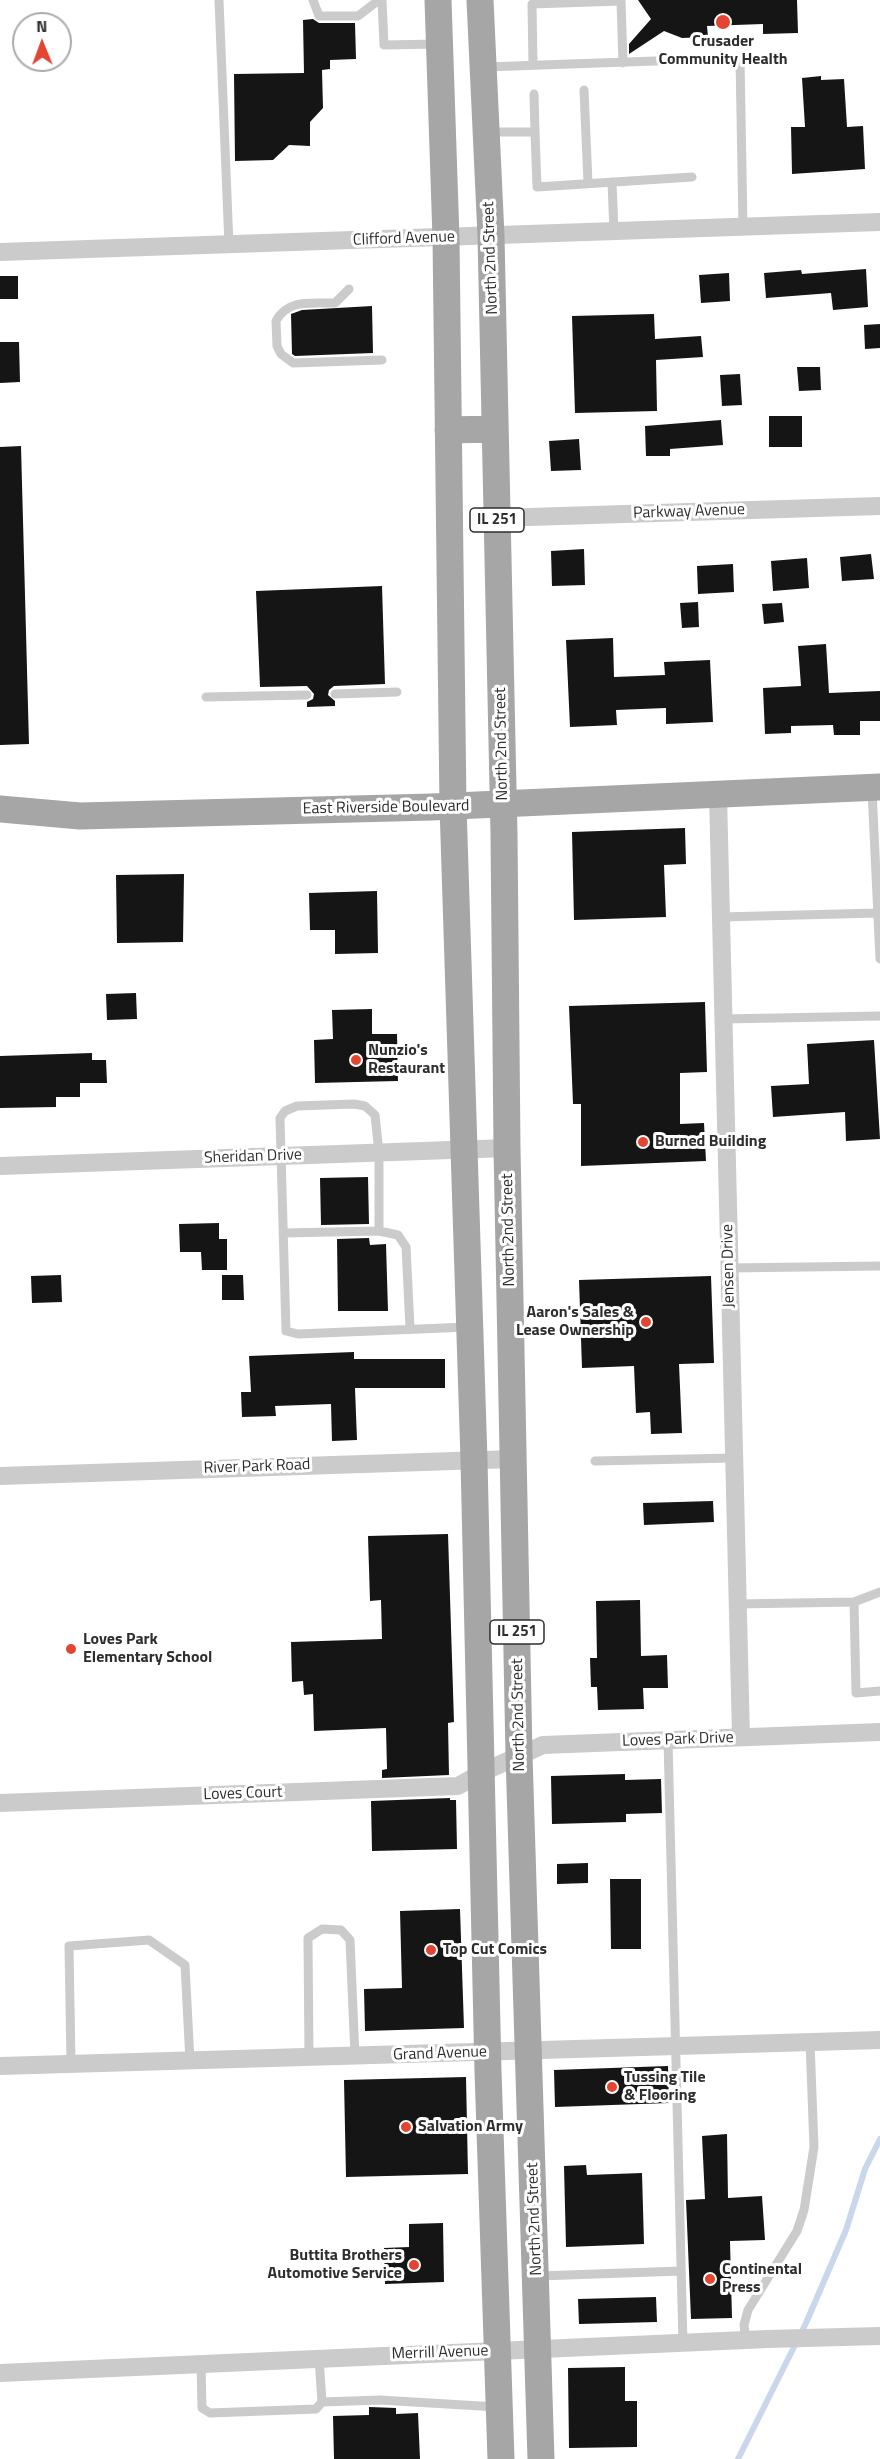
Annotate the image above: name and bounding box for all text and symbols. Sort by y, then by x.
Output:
north arrow [12,12,72,72]
marker: Crusader Community Health [714,13,732,31]
text: N [36,14,47,38]
place label: Crusader Community Health [658,32,788,70]
street label: North 2nd Street [479,201,503,315]
street label: Clifford Avenue [353,228,455,250]
street label: Parkway Avenue [633,500,745,524]
road number: IL 251 [470,508,524,532]
street label: North 2nd Street [491,687,513,801]
street label: East Riverside Boulevard [302,797,470,819]
place label: Nunzio's Restaurant [368,1041,445,1079]
marker: Nunzio's Restaurant [349,1053,363,1067]
place label: Burned Building [655,1132,766,1152]
marker: Burned Building [636,1135,650,1149]
street label: Sheridan Drive [204,1146,302,1168]
street label: North 2nd Street [498,1173,520,1287]
street label: Jensen Drive [719,1224,739,1308]
place label: Aaron's Sales & Lease Ownership [516,1303,634,1341]
marker: Aaron's Sales & Lease Ownership [639,1315,653,1329]
street label: River Park Road [203,1456,311,1478]
road number: IL 251 [490,1620,544,1644]
place label: Loves Park Elementary School [83,1630,212,1668]
marker: Loves Park Elementary School [64,1642,78,1656]
street label: North 2nd Street [508,1658,530,1772]
street label: Loves Park Drive [622,1728,734,1752]
street label: Loves Court [203,1783,283,1805]
place label: Top Cut Comics [443,1940,547,1960]
marker: Top Cut Comics [424,1943,438,1957]
street label: Grand Avenue [393,2043,487,2065]
place label: Tussing Tile & Flooring [624,2068,706,2106]
marker: Tussing Tile & Flooring [605,2080,619,2094]
place label: Salvation Army [418,2117,523,2137]
marker: Salvation Army [399,2120,413,2134]
street label: North 2nd Street [523,2162,547,2276]
place label: Buttita Brothers Automotive Service [268,2246,402,2284]
marker: Buttita Brothers Automotive Service [407,2258,421,2272]
place label: Continental Press [722,2260,802,2298]
marker: Continental Press [703,2272,717,2286]
street label: Merrill Avenue [391,2342,489,2364]

